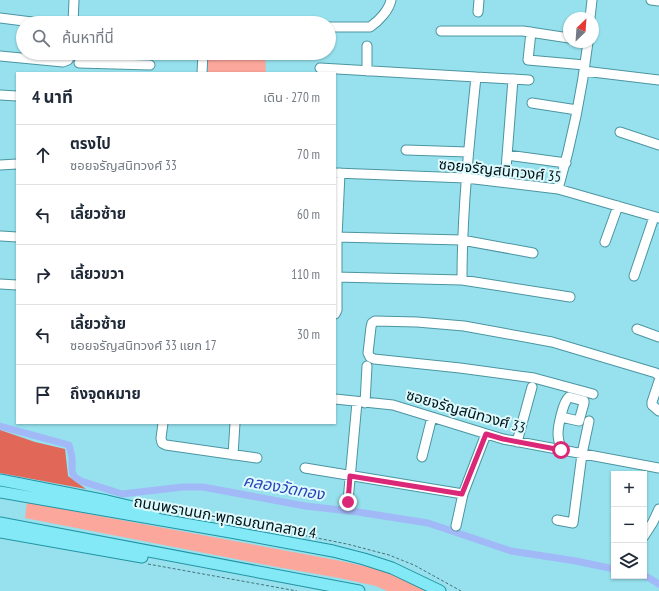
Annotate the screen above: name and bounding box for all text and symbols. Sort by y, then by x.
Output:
north arrow [563,12,599,48]
search box [16,16,336,60]
icon: search [30,27,52,49]
text: ค้นหาที่นี่ [62,28,114,47]
text: 4 นาที [32,86,73,108]
text: เดิน · 270 m [263,89,320,106]
text: ตรงไป [70,134,111,153]
icon: ahead [32,144,54,166]
text: 70 m [297,146,320,163]
street label: ซอยจรัญสนิทวงศ์ 35 [438,154,562,186]
text: ซอยจรัญสนิทวงศ์ 33 [70,157,177,174]
icon: left [32,204,54,226]
text: เลี้ยวซ้าย [70,204,126,223]
text: 60 m [297,206,320,223]
icon: right [32,264,54,286]
text: เลี้ยวขวา [70,264,124,283]
text: 110 m [291,266,320,283]
text: เลี้ยวซ้าย [70,314,126,333]
icon: left [32,324,54,346]
text: 30 m [297,326,320,343]
text: ซอยจรัญสนิทวงศ์ 33 แยก 17 [70,337,217,354]
icon: arrive [32,384,54,406]
text: ถึงจุดหมาย [70,384,141,403]
street label: ซอยจรัญสนิทวงศ์ 33 [404,385,528,437]
route start [552,441,570,459]
water label: คลองวัดทอง [242,470,327,504]
map controls [611,471,647,579]
button: + [611,471,647,507]
street label: ถนนพรานนก-พุทธมณฑลสาย 4 [132,492,318,542]
route end [339,493,357,511]
button: − [611,507,647,543]
button: layers [611,543,647,579]

